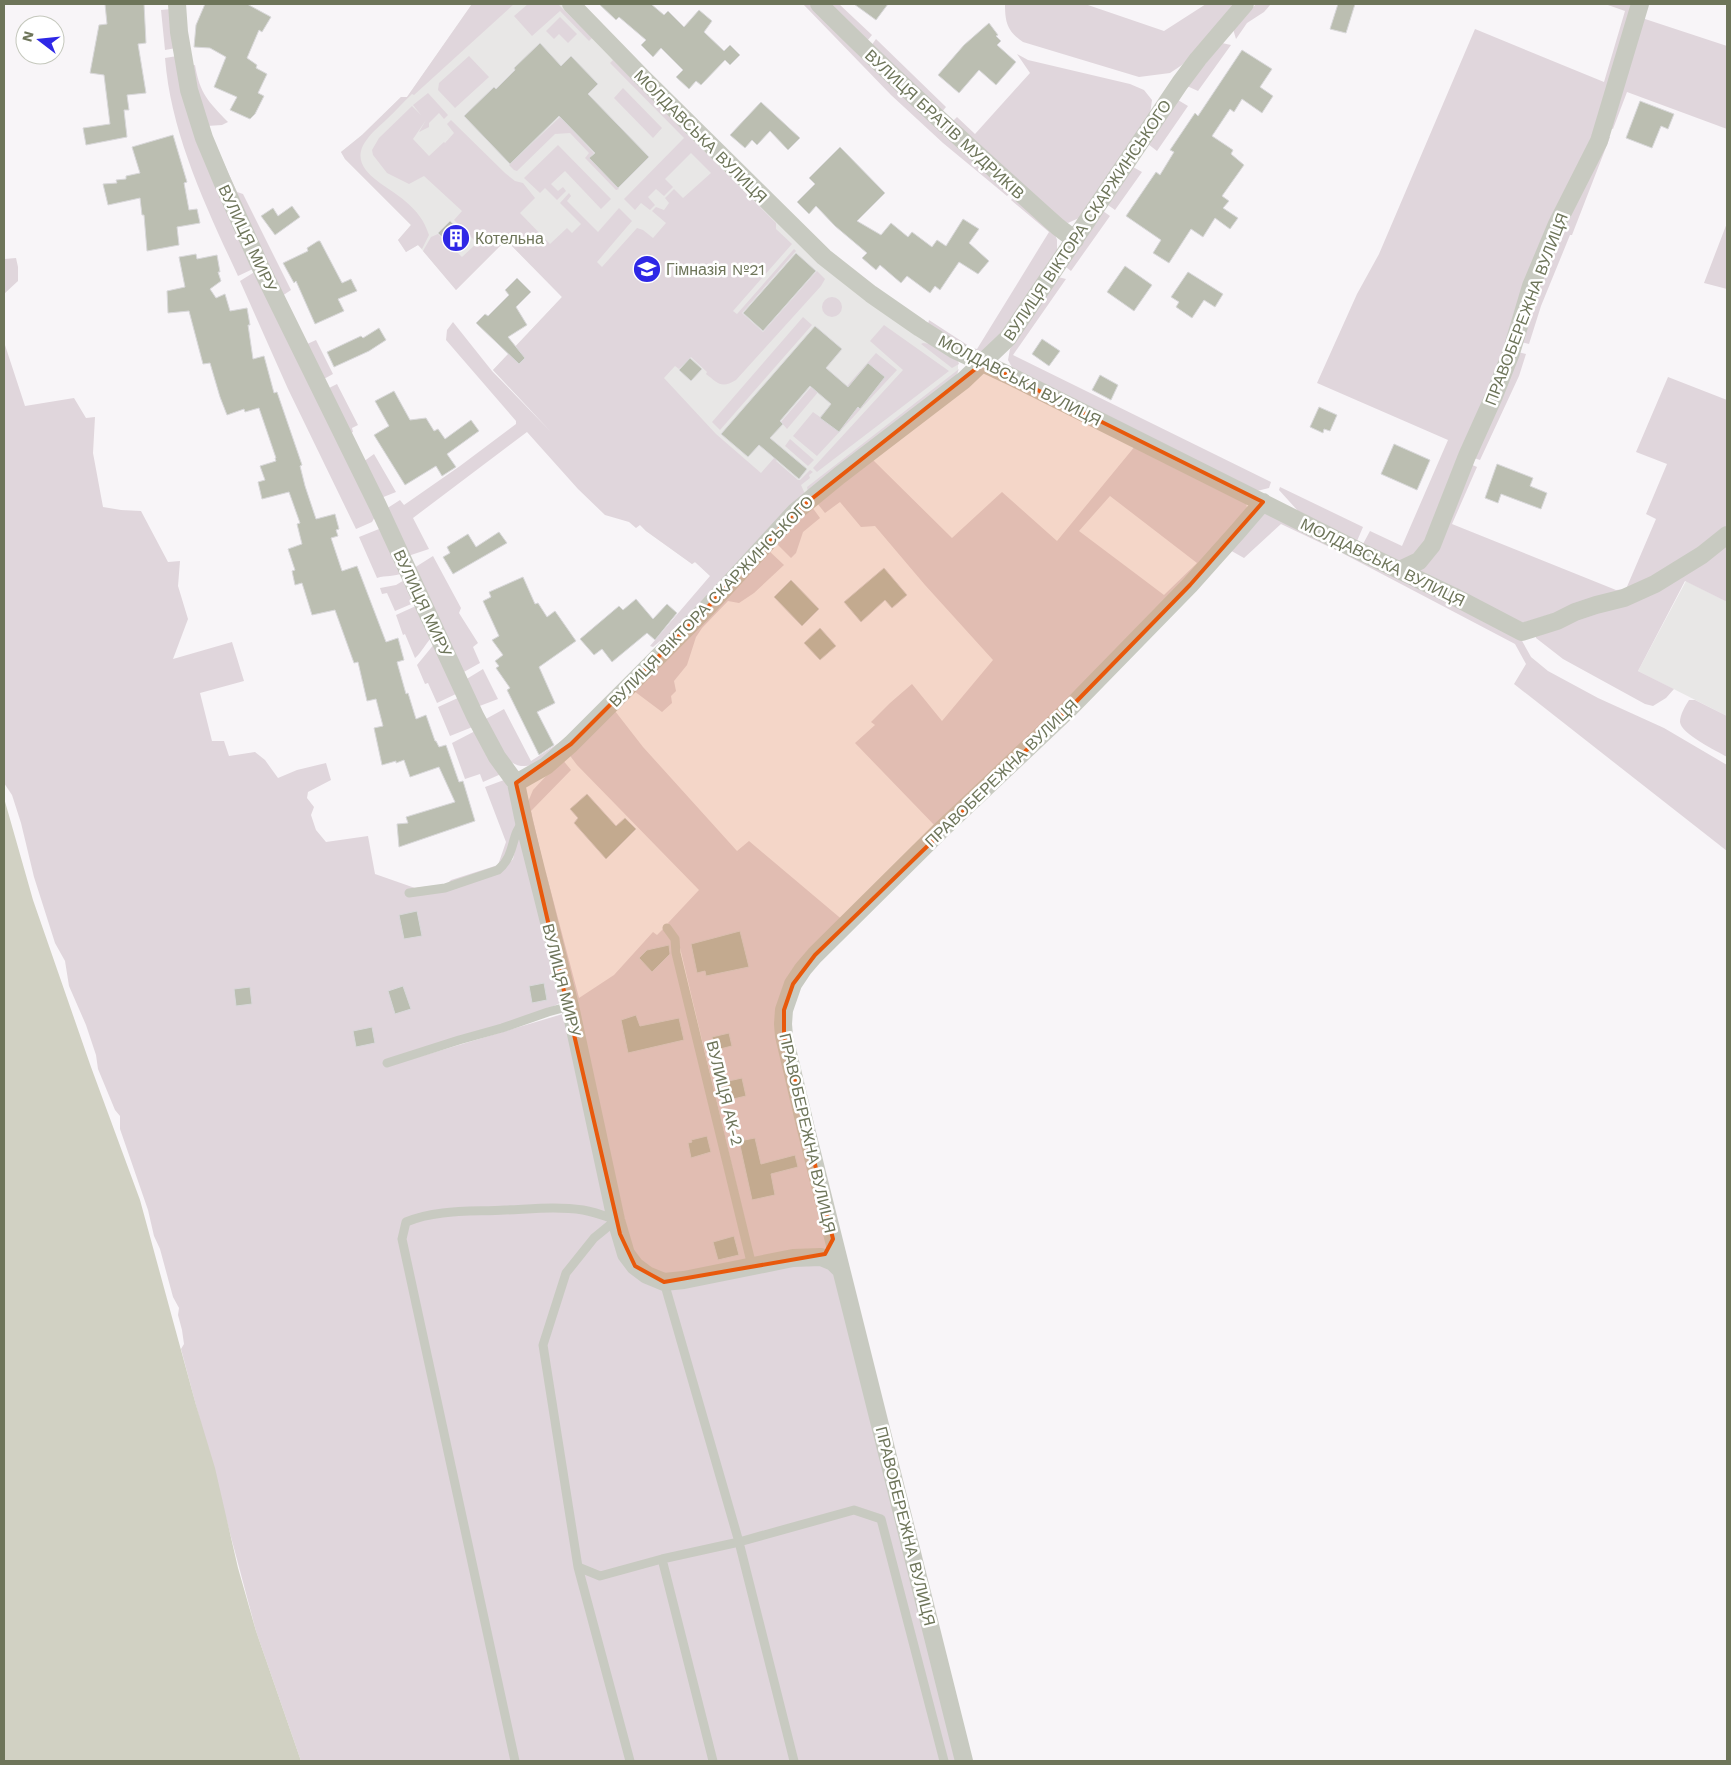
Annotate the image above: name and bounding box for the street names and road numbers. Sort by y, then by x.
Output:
street label: ВУЛИЦЯ БРАТІВ МУДРИКІВ [861,46,1028,203]
street label: МОЛДАВСЬКА ВУЛИЦЯ [630,66,771,207]
street label: ВУЛИЦЯ ВІКТОРА СКАРЖИНСЬКОГО [1000,96,1175,344]
street label: ВУЛИЦЯ МИРУ [214,182,281,296]
street label: ПРАВОБЕРЕЖНА ВУЛИЦЯ [1481,210,1572,408]
street label: МОЛДАВСЬКА ВУЛИЦЯ [935,331,1104,430]
street label: ВУЛИЦЯ ВІКТОРА СКАРЖИНСЬКОГО [605,492,818,711]
street label: МОЛДАВСЬКА ВУЛИЦЯ [1298,514,1468,611]
street label: ВУЛИЦЯ МИРУ [389,547,456,661]
street label: ПРАВОБЕРЕЖНА ВУЛИЦЯ [921,695,1081,851]
street label: ВУЛИЦЯ МИРУ [538,922,585,1039]
street label: ПРАВОБЕРЕЖНА ВУЛИЦЯ [775,1031,840,1235]
street label: ВУЛИЦЯ АК-2 [702,1039,747,1148]
street label: ПРАВОБЕРЕЖНА ВУЛИЦЯ [872,1425,939,1628]

